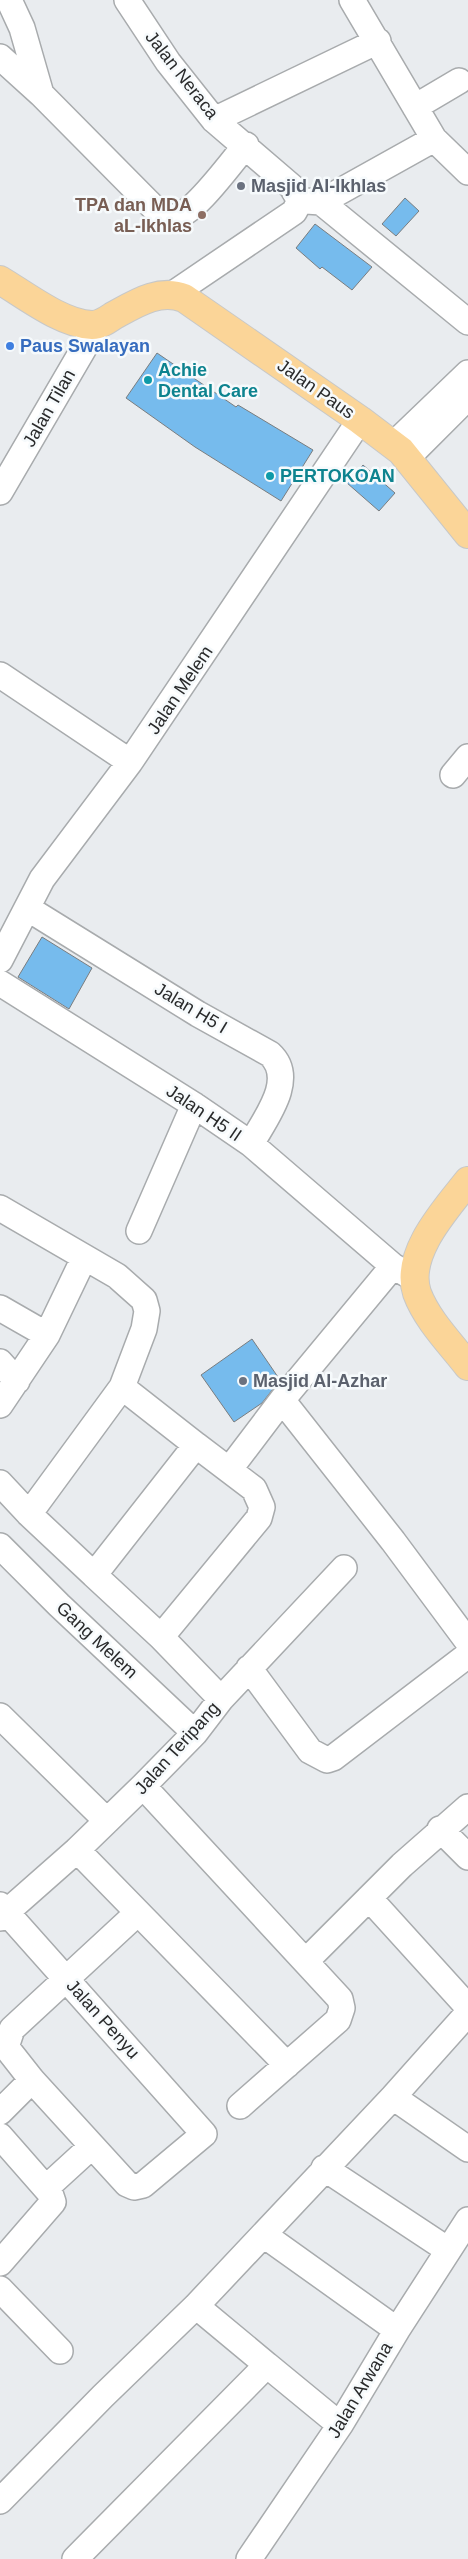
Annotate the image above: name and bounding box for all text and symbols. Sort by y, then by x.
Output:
street label: Jalan Neraca [141,27,223,124]
place label: Masjid Al-Ikhlas [251,176,386,196]
marker: Masjid Al-Ikhlas [235,180,247,192]
place label: TPA dan MDA aL-Ikhlas [75,195,192,236]
marker: TPA dan MDA aL-Ikhlas [196,209,208,221]
place label: Paus Swalayan [20,336,150,356]
marker: Paus Swalayan [4,340,16,352]
street label: Jalan Paus [274,355,358,423]
place label: Achie Dental Care [158,360,258,401]
street label: Jalan Tilan [19,366,79,450]
marker: Achie Dental Care [142,374,154,386]
place label: PERTOKOAN [280,466,395,486]
marker: PERTOKOAN [264,470,276,482]
street label: Jalan Melem [143,642,217,738]
street label: Jalan H5 I [151,979,231,1037]
street label: Jalan H5 II [163,1081,245,1145]
place label: Masjid Al-Azhar [253,1371,387,1391]
marker: Masjid Al-Azhar [237,1375,249,1387]
street label: Gang Melem [52,1598,142,1682]
street label: Jalan Teripang [131,1698,223,1798]
street label: Jalan Penyu [62,1975,144,2063]
street label: Jalan Arwana [324,2338,397,2441]

